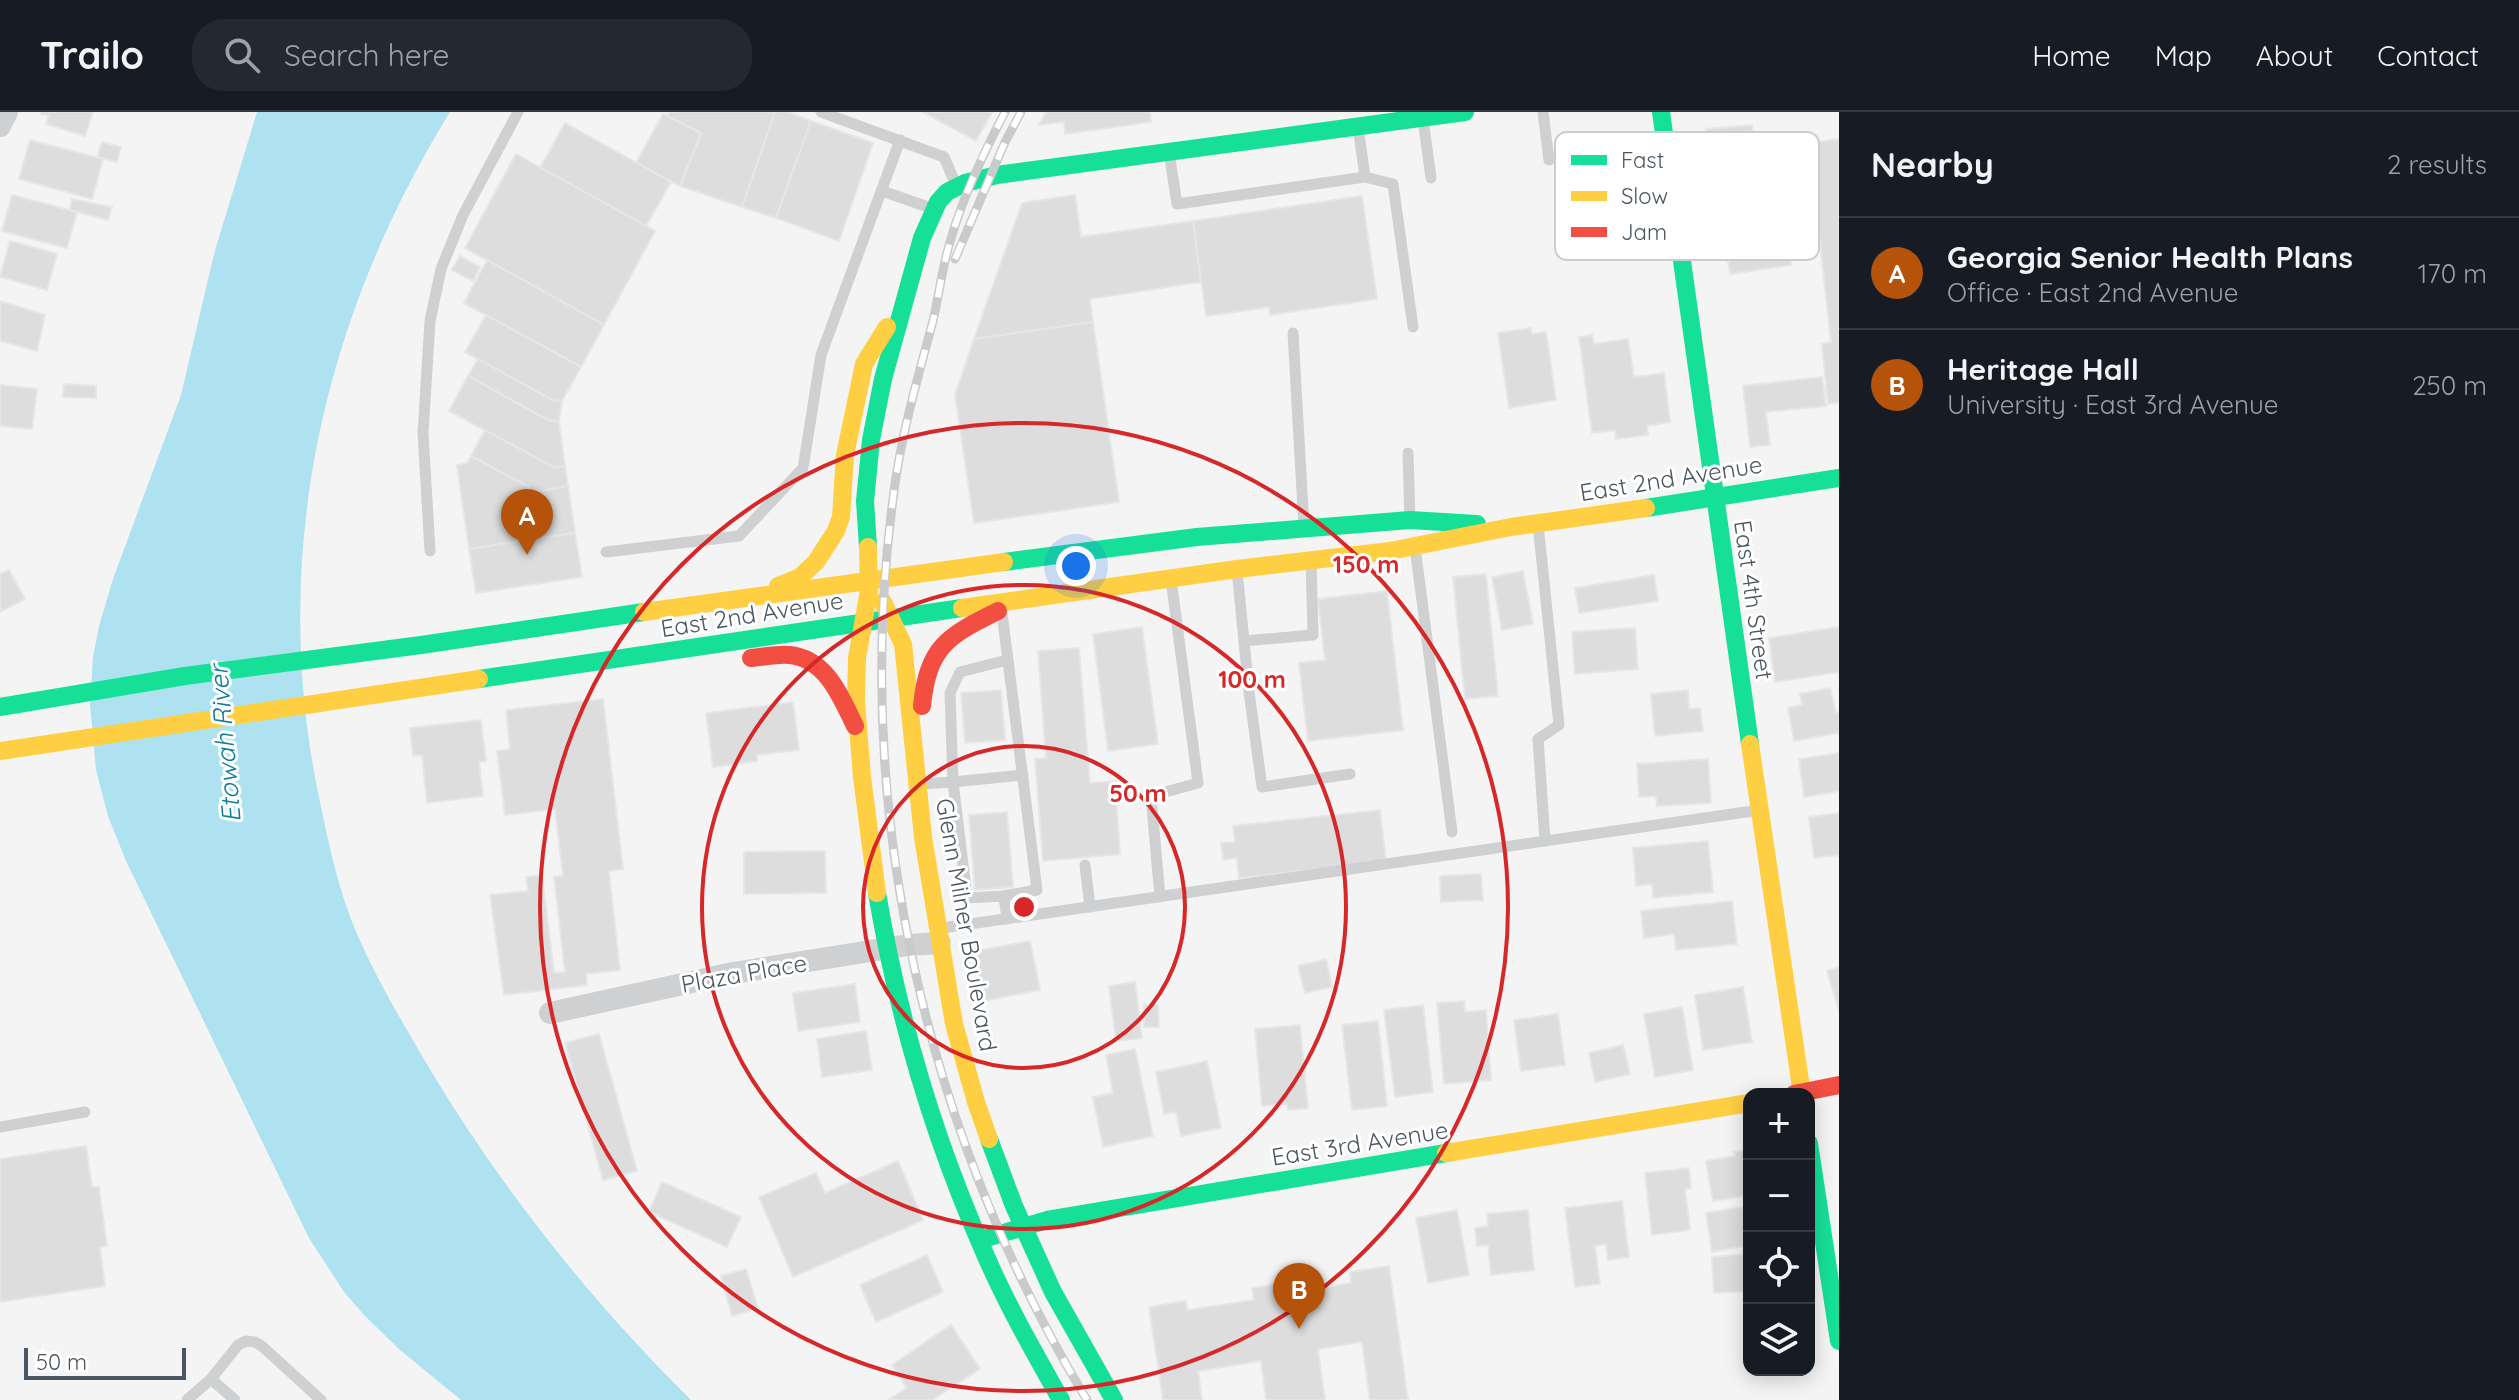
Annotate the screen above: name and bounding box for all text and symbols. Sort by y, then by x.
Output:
search box [192,19,752,91]
text: Trailo [40,31,144,79]
icon: search [220,33,264,77]
text: Search here [284,36,450,74]
text: Home [2032,38,2111,73]
text: Map [2155,38,2212,73]
text: About [2256,38,2333,73]
text: Contact [2377,38,2479,73]
legend [1555,132,1819,260]
text: Nearby [1871,143,1994,186]
text: Fast [1621,146,1664,174]
text: 2 results [2387,148,2487,181]
text: Slow [1621,182,1668,210]
text: Jam [1621,218,1667,246]
text: Georgia Senior Health Plans [1947,238,2353,276]
text: A [1889,257,1905,290]
text: 170 m [2418,257,2487,290]
text: Office · East 2nd Avenue [1947,276,2238,309]
text: Heritage Hall [1947,350,2139,388]
text: B [1888,369,1906,402]
text: 250 m [2412,369,2487,402]
text: University · East 3rd Avenue [1947,388,2279,421]
street label: East 2nd Avenue [1577,449,1764,507]
pin: A [501,489,553,555]
street label: East 4th Street [1728,518,1780,682]
your location [1056,546,1096,586]
text: 150 m [1333,549,1399,579]
street label: East 2nd Avenue [658,585,845,643]
water label: Etowah River [201,661,248,824]
text: 100 m [1218,664,1286,694]
text: 50 m [1109,778,1167,808]
street label: Glenn Milner Boulevard [930,796,1004,1054]
centre of rings [1010,893,1038,921]
street label: Plaza Place [679,947,809,999]
map controls [1743,1088,1815,1376]
button: + [1743,1088,1815,1160]
street label: East 3rd Avenue [1269,1114,1450,1172]
button: − [1743,1160,1815,1232]
button: locate [1743,1232,1815,1304]
pin: B [1273,1263,1325,1329]
button: layers [1743,1304,1815,1376]
scale bar [24,1344,186,1380]
text: 50 m [36,1348,87,1376]

